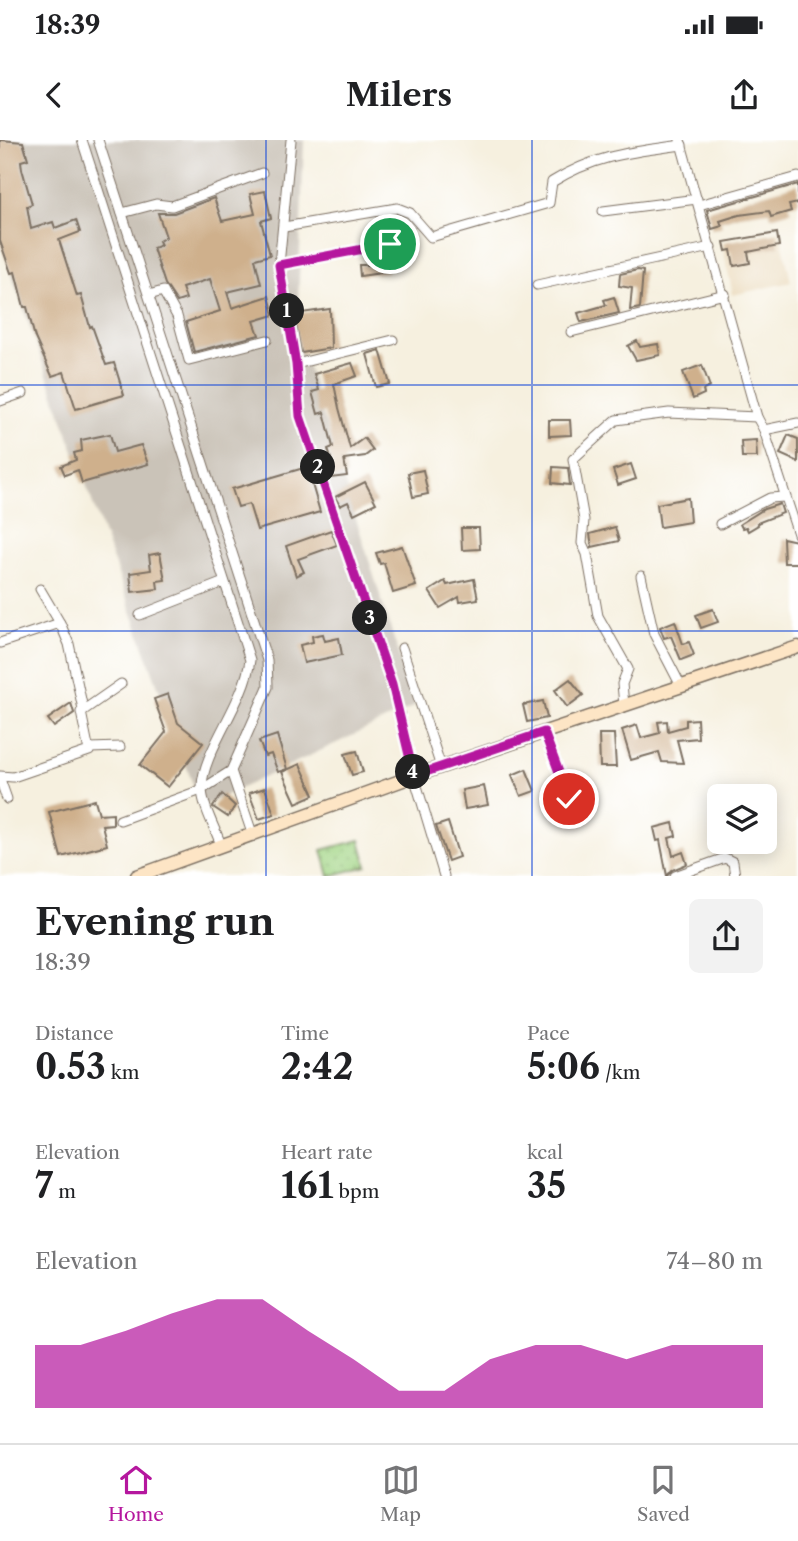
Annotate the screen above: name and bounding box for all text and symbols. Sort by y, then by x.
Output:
text: 18:39 [35,9,101,41]
text: Milers [346,75,452,114]
icon: back [35,76,73,114]
icon: share [725,76,763,114]
pin [360,214,420,274]
icon: arrive [371,225,409,263]
pin: 1 [270,294,304,328]
text: 1 [282,299,291,322]
pin: 2 [300,450,336,484]
text: 2 [312,455,323,478]
pin: 3 [352,601,388,636]
text: 3 [364,606,375,629]
pin: 4 [396,754,430,790]
text: 4 [407,760,418,783]
pin [539,769,599,829]
icon: check [550,780,588,818]
map controls [707,784,777,854]
button: layers [707,784,777,854]
text: Evening run [35,898,275,945]
button: share [689,899,763,973]
text: 18:39 [35,948,91,976]
text: Distance [35,1022,114,1045]
text: Time [281,1022,329,1045]
text: Pace [527,1022,570,1045]
text: 0.53 [35,1045,106,1088]
text: 2:42 [281,1045,353,1088]
text: 5:06 [527,1045,600,1088]
text: km [106,1061,139,1084]
text: /km [600,1061,641,1084]
text: Elevation [35,1141,120,1164]
text: Heart rate [281,1141,373,1164]
text: kcal [527,1141,563,1164]
text: 7 [35,1164,53,1207]
text: 161 [281,1164,333,1207]
text: 35 [527,1164,566,1207]
text: m [53,1180,76,1203]
text: bpm [333,1180,379,1203]
text: Elevation [35,1247,138,1275]
text: 74–80 m [666,1247,763,1275]
tab: Home [108,1461,164,1526]
tab: Map [380,1461,421,1526]
tab: Saved [637,1461,690,1526]

